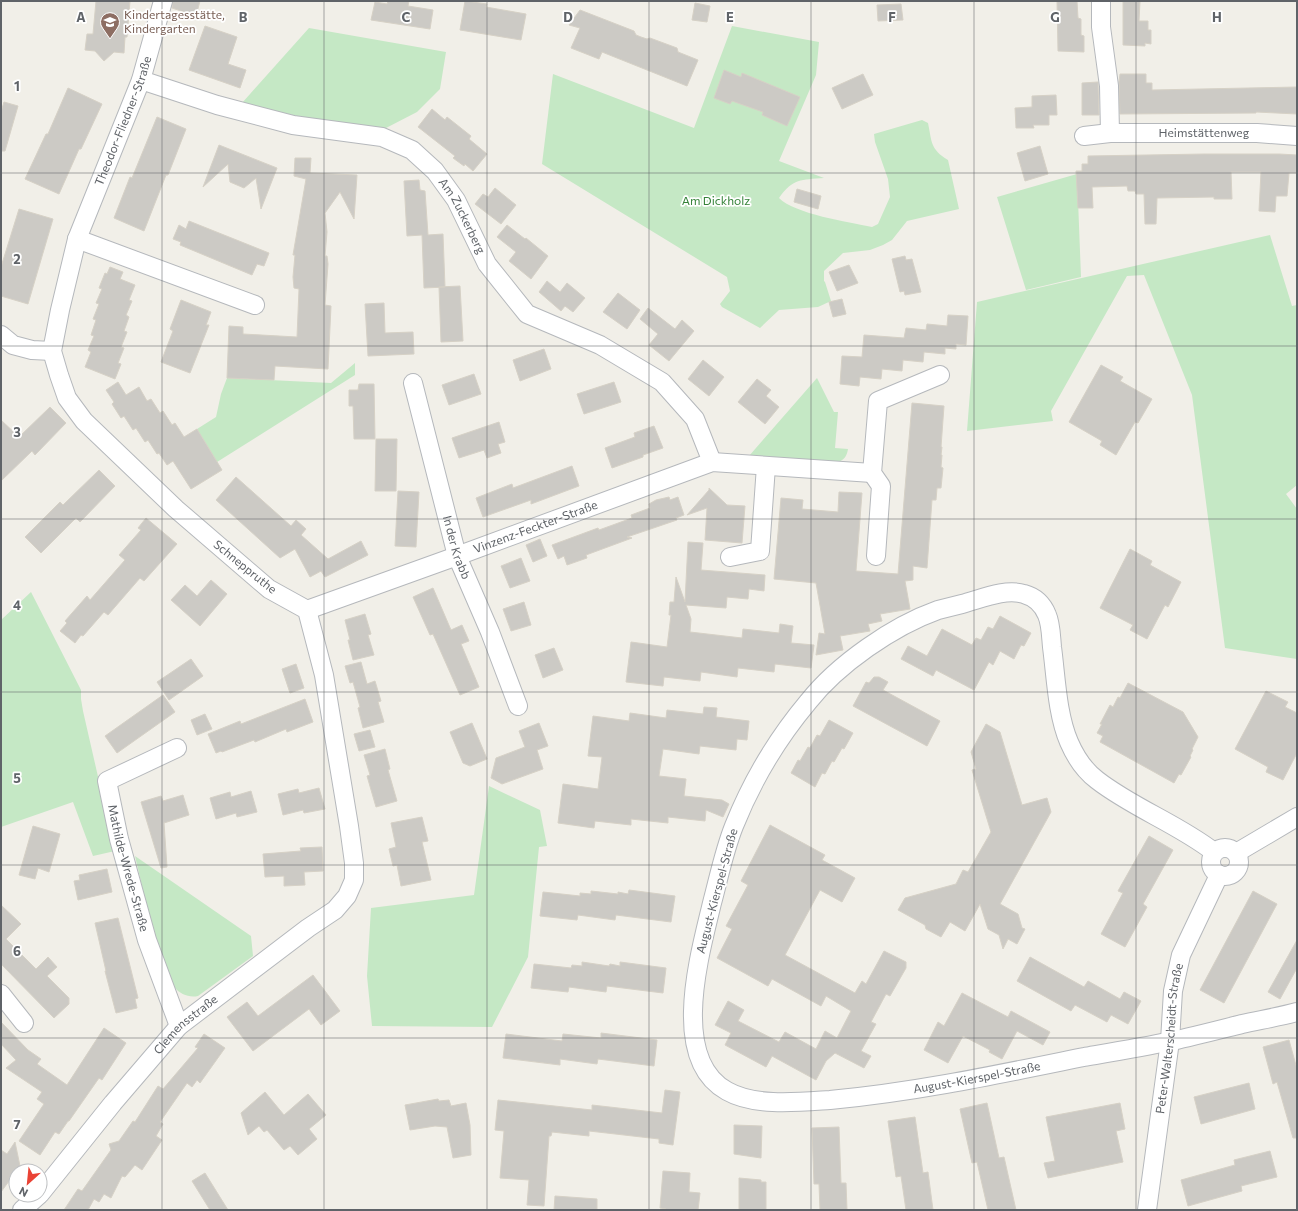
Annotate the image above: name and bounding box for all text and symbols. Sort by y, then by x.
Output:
place label: Kindertagesstätte, Kindergarten [124,7,225,35]
text: A [76,9,86,25]
text: B [239,9,248,25]
text: C [402,9,411,25]
text: D [563,9,573,25]
text: E [726,9,734,25]
text: F [888,9,896,25]
text: G [1050,9,1060,25]
text: H [1212,9,1222,25]
school or university icon: Kindertagesstätte, Kindergarten [99,11,121,39]
street label: Theodor-Fliedner-Straße [91,54,153,188]
text: 1 [14,78,20,94]
street label: Heimstättenweg [1159,125,1250,139]
street label: Am Zuckerberg [436,175,489,256]
park label: Am Dickholz [682,193,750,207]
text: 2 [13,251,21,267]
text: 3 [13,424,21,440]
street label: Vinzenz-Feckter-Straße [471,497,599,555]
street label: In der Krabb [441,514,474,581]
street label: Schneppruthe [211,537,280,596]
text: 4 [13,597,21,613]
text: 5 [13,770,21,786]
street label: Mathilde-Wrede-Straße [106,803,152,933]
street label: August-Kierspel-Straße [693,827,739,955]
text: 6 [13,943,21,959]
street label: Peter-Walterscheidt-Straße [1152,962,1185,1115]
street label: Clemensstraße [150,991,220,1056]
street label: August-Kierspel-Straße [912,1058,1041,1095]
text: 7 [13,1116,21,1132]
north arrow [8,1163,48,1203]
text: N [17,1185,30,1200]

